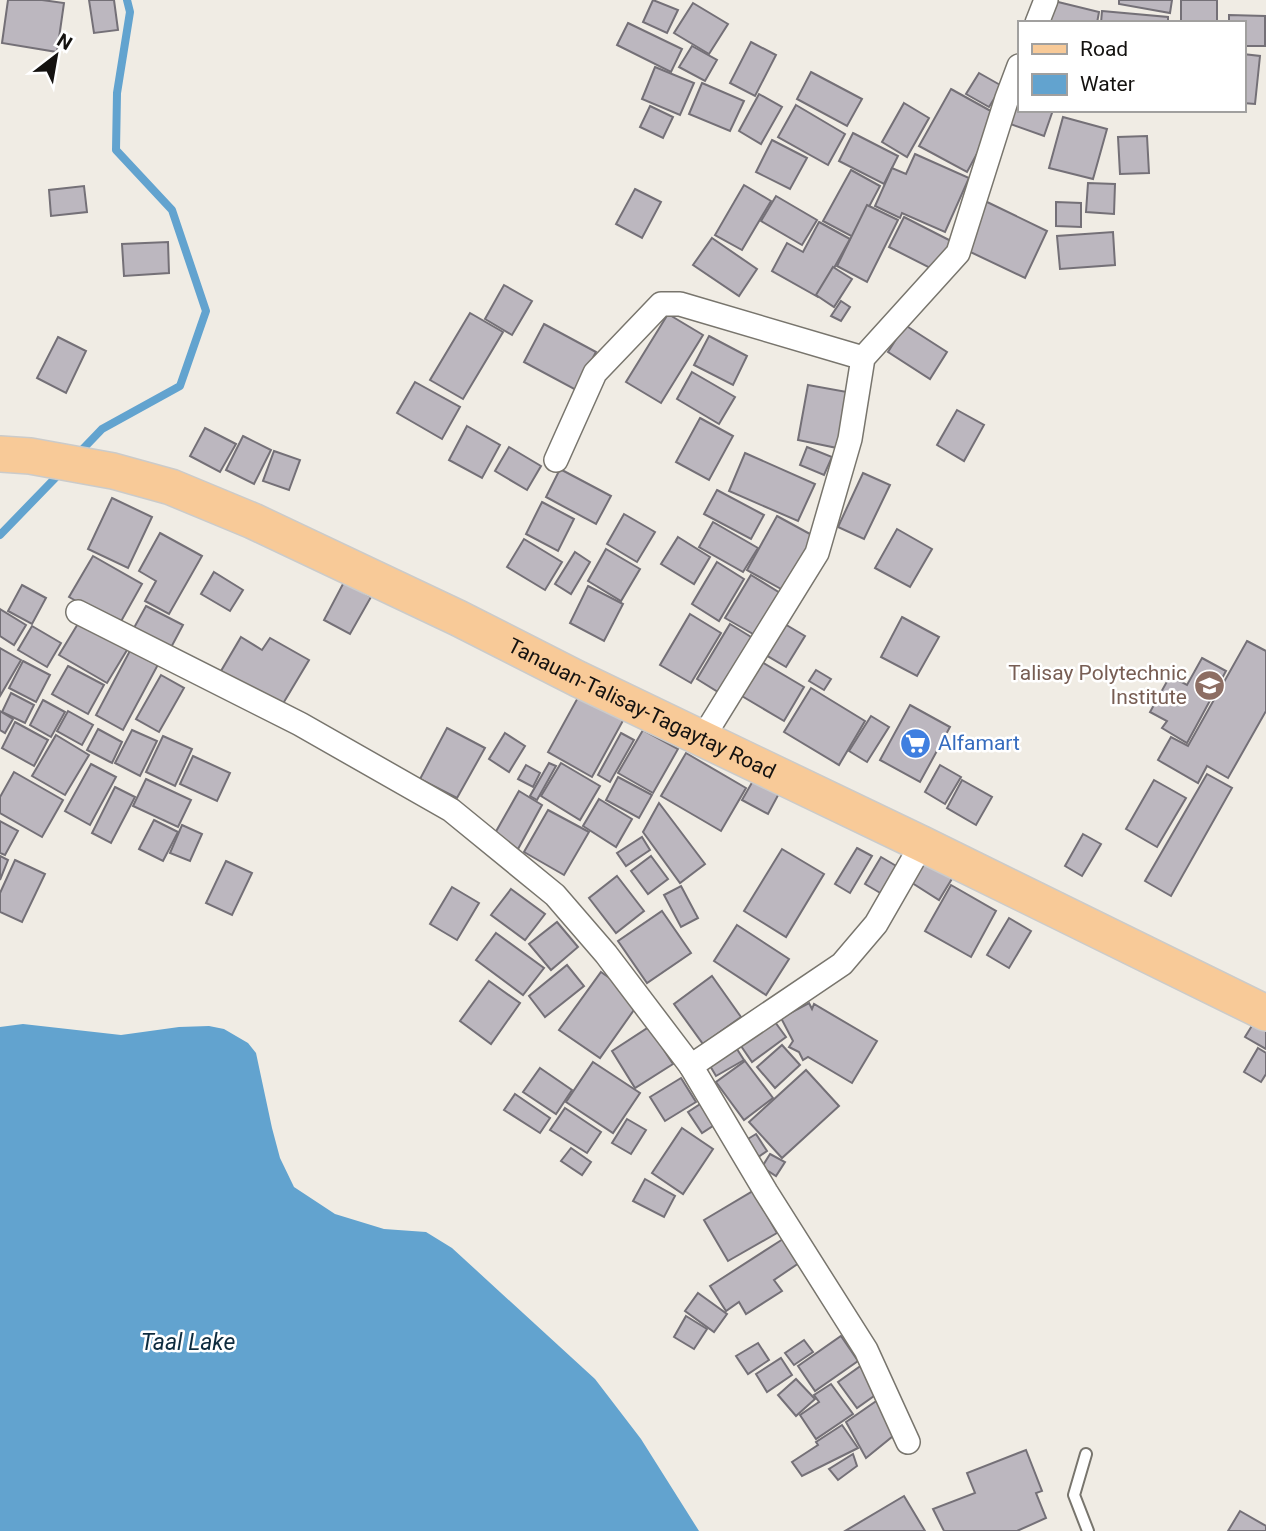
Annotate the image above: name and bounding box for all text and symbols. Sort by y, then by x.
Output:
north arrow [21,21,91,91]
legend [1018,21,1245,112]
text: N [53,29,76,55]
text: Road [1080,37,1128,61]
text: Water [1080,72,1135,96]
street label: Tanauan-Talisay-Tagaytay Road [504,633,779,784]
place label: Talisay Polytechnic Institute [1008,661,1187,709]
school or university icon: Talisay Polytechnic Institute [1193,668,1227,702]
supermarket icon: Alfamart [898,726,932,760]
place label: Alfamart [938,731,1020,755]
water label: Taal Lake [141,1329,235,1356]

